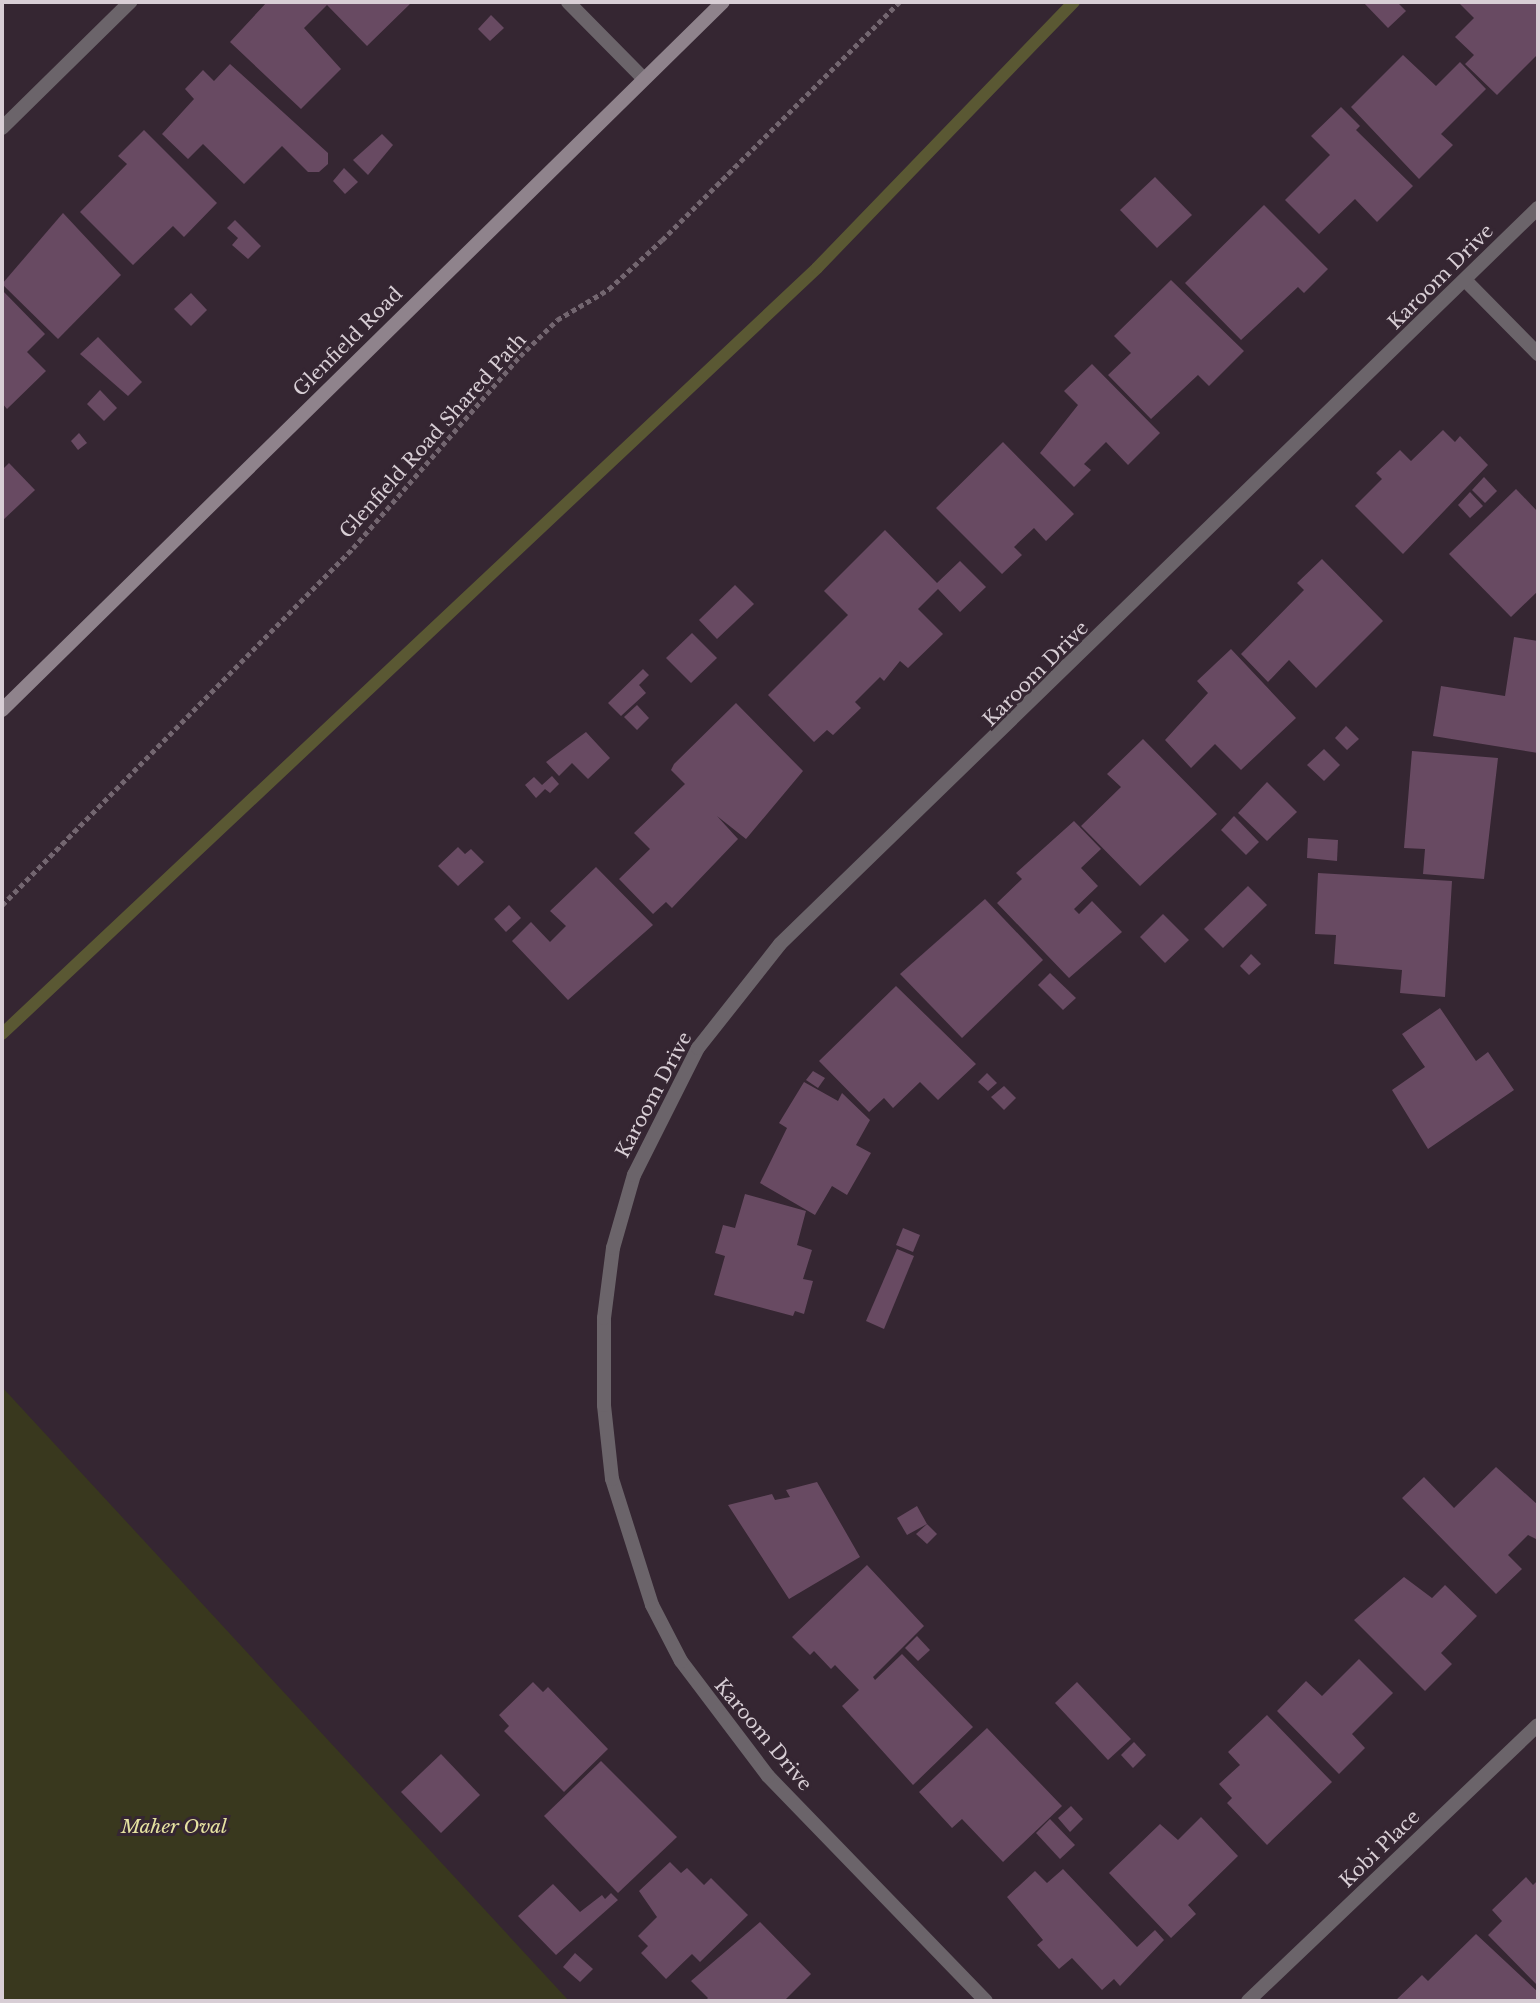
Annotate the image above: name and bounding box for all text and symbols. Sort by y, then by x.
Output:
street label: Karoom Drive [1384,220,1498,334]
street label: Glenfield Road [289,283,407,401]
street label: Glenfield Road Shared Path [335,329,531,543]
street label: Karoom Drive [979,617,1093,731]
street label: Karoom Drive [611,1028,697,1162]
street label: Karoom Drive [710,1674,816,1796]
street label: Kobi Place [1335,1805,1425,1893]
park label: Maher Oval [121,1816,227,1838]

